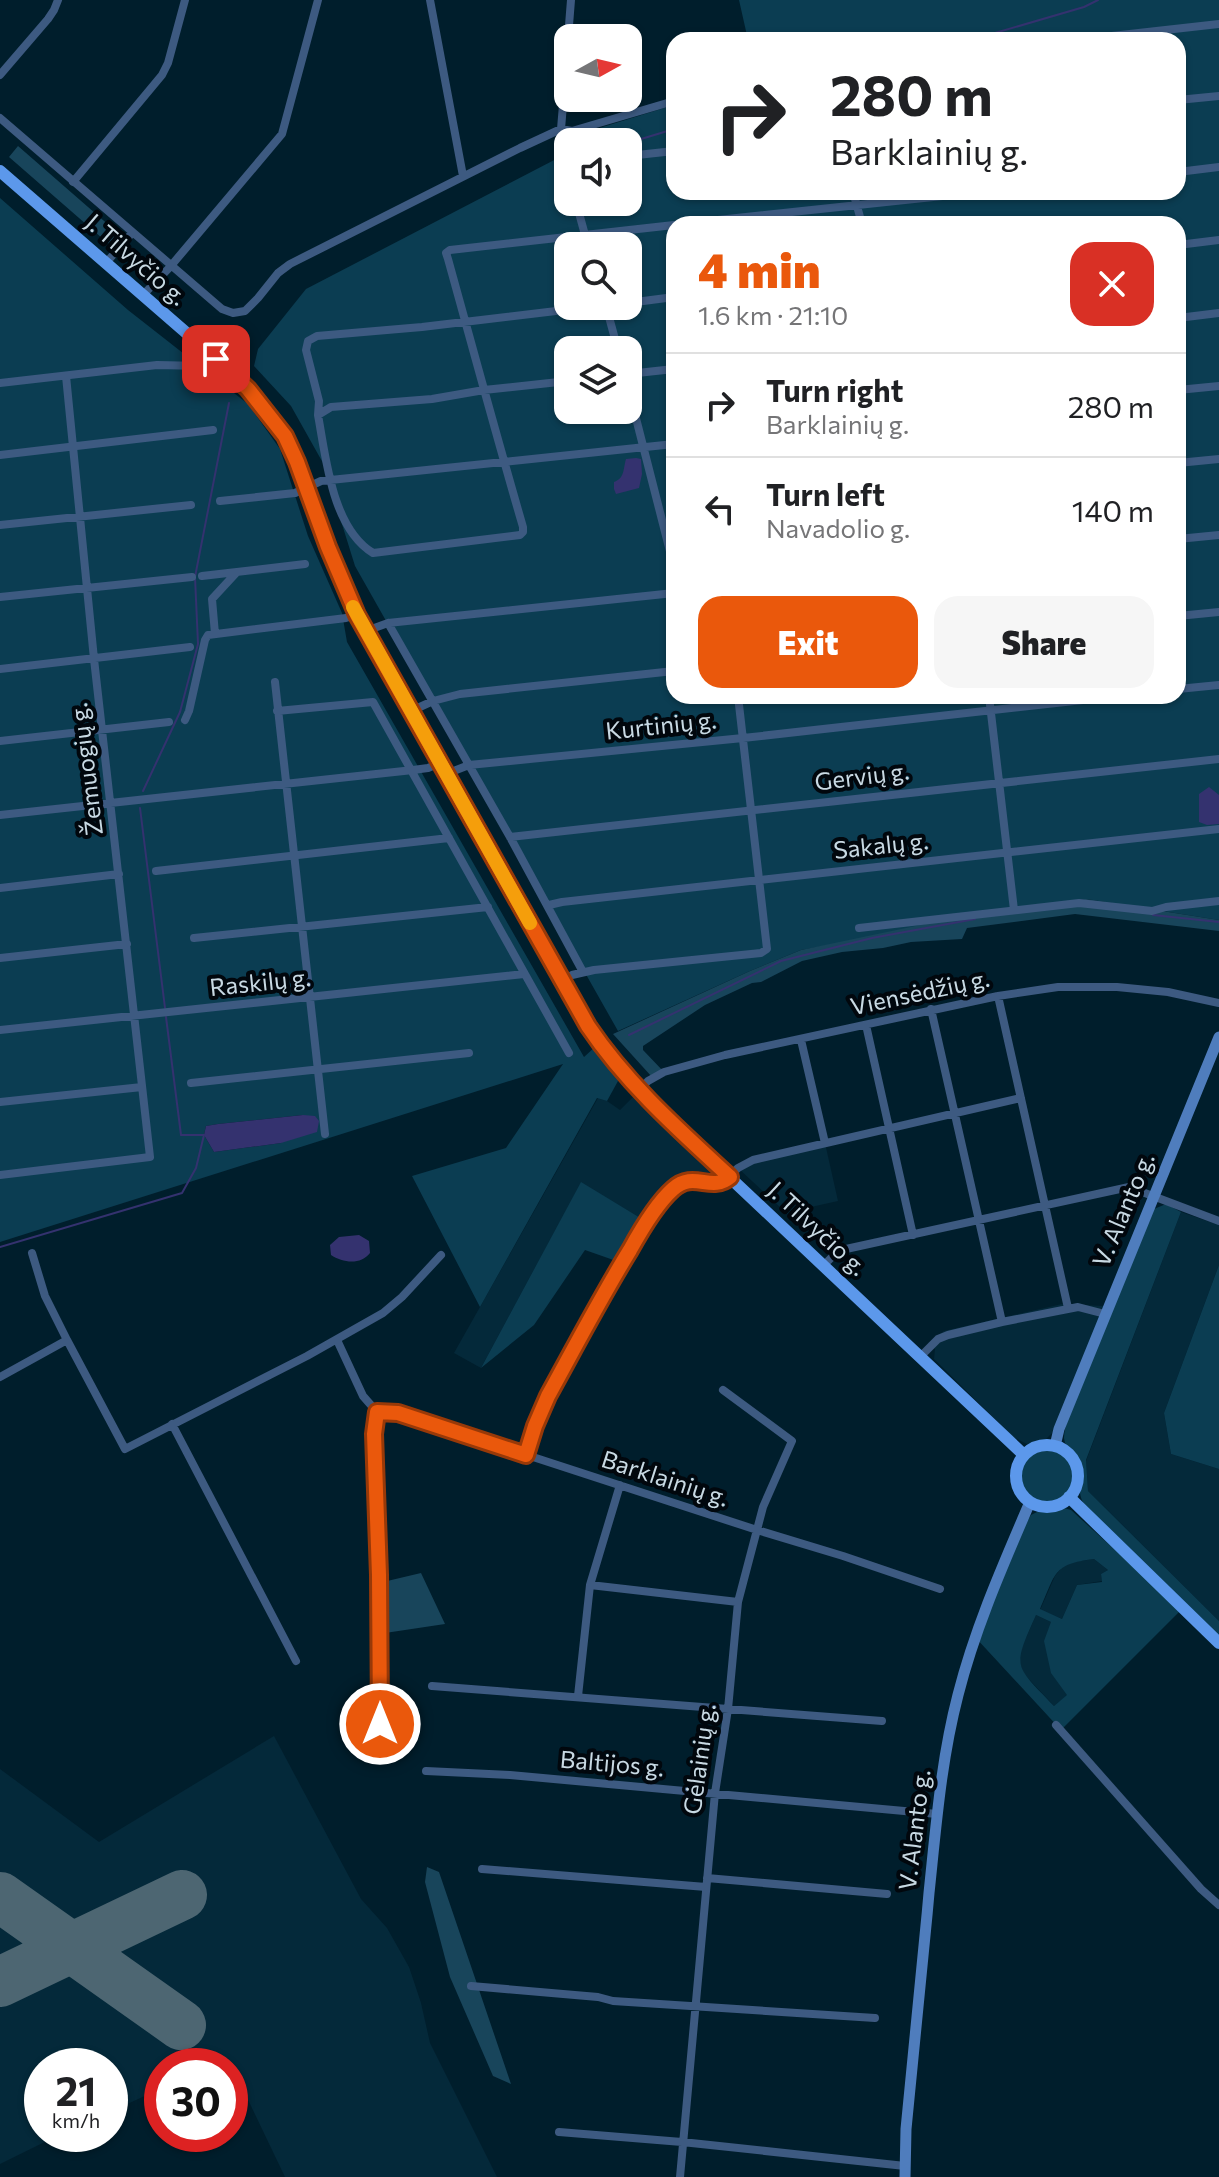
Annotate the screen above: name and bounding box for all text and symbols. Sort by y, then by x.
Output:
north arrow [554,24,642,112]
map controls [554,24,642,424]
text: 280 m [830,59,993,128]
icon: right [698,64,802,168]
button: sound [554,128,642,216]
text: Barklainių g. [830,128,1028,172]
street label: J. Tilvyčio g. [80,207,194,311]
button: search [554,232,642,320]
text: 4 min [698,239,821,298]
button: close [1070,242,1154,326]
text: 1.6 km · 21:10 [698,299,848,330]
pin [182,325,250,393]
button: layers [554,336,642,424]
icon: arrive [194,337,238,381]
text: Turn right [766,371,903,408]
icon: right [698,383,742,427]
text: 280 m [1068,387,1154,424]
text: Barklainių g. [766,408,909,439]
text: Turn left [766,475,885,512]
icon: left [698,487,742,531]
text: 140 m [1072,491,1154,528]
text: Navadolio g. [766,512,910,543]
button: Exit [698,596,918,688]
button: Share [934,596,1154,688]
street label: Žemuogių g. [63,701,108,837]
street label: Kurtinių g. [604,704,718,745]
street label: Gervių g. [813,755,911,796]
street label: Sakalų g. [832,825,930,864]
street label: Raskilų g. [208,962,312,1001]
street label: Viensėdžių g. [848,963,992,1020]
street label: V. Alanto g. [1086,1148,1160,1271]
street label: J. Tilvyčio g. [762,1175,874,1281]
street label: Barklainių g. [598,1443,733,1512]
position arrow [338,1682,422,1766]
street label: Gėlainių g. [676,1701,721,1816]
street label: Baltijos g. [559,1744,665,1782]
street label: V. Alanto g. [892,1768,935,1892]
speed limit sign: 30 [144,2048,248,2152]
text: 21 [56,2065,96,2114]
text: km/h [52,2108,100,2132]

